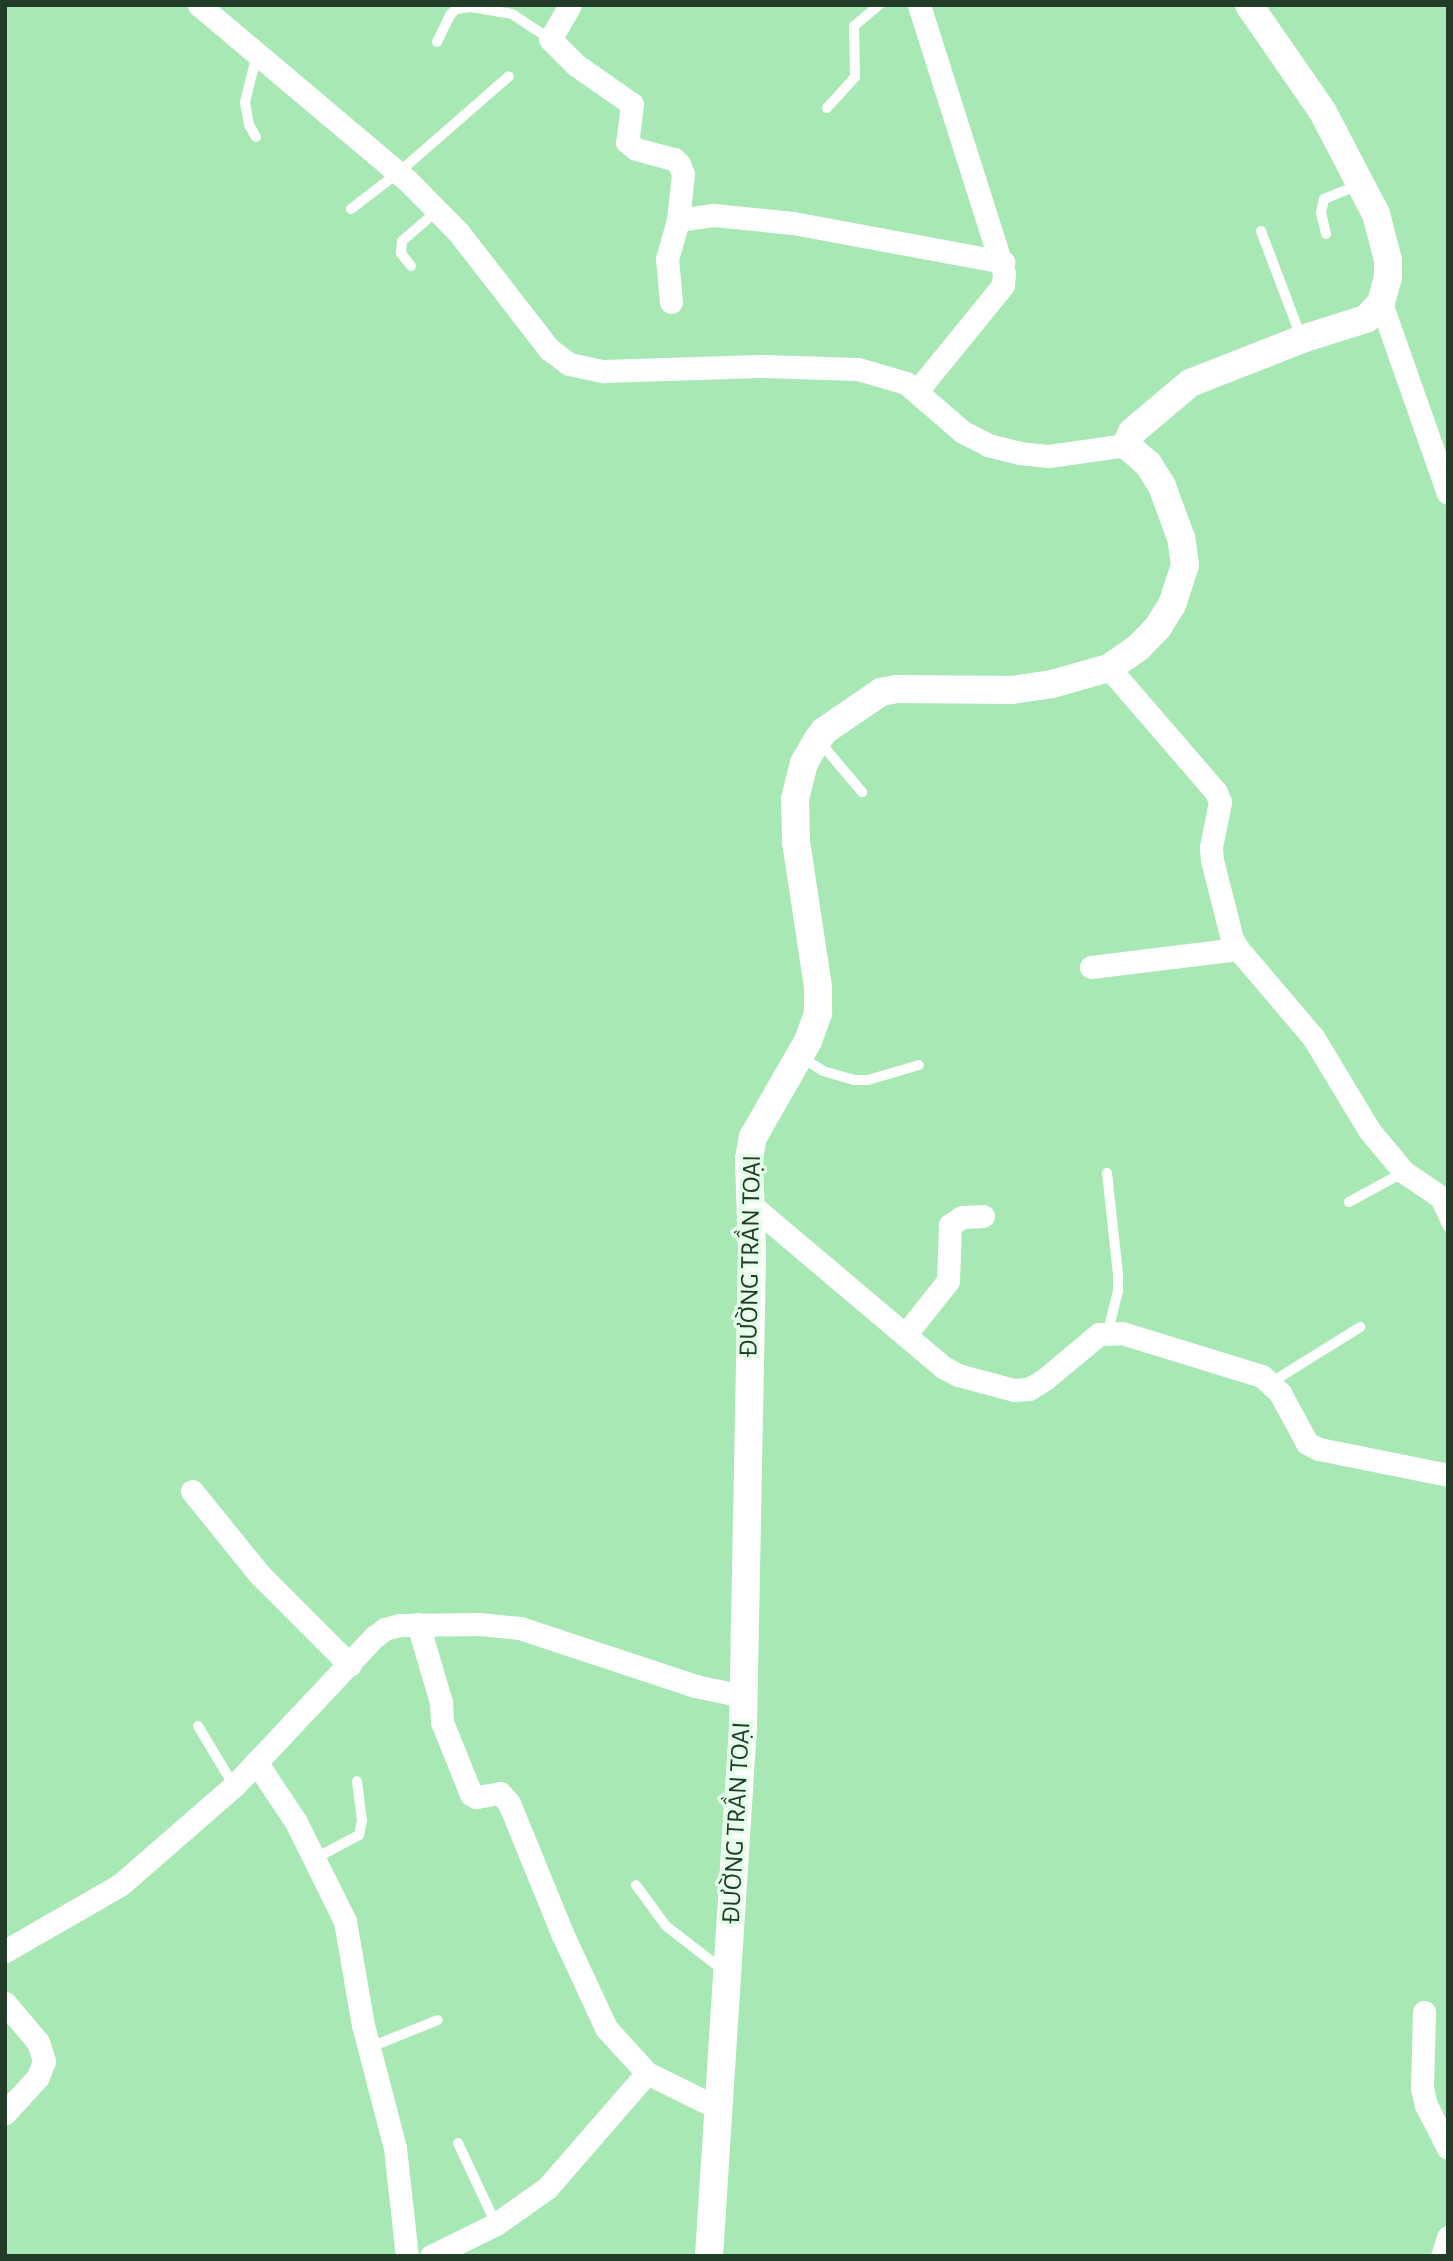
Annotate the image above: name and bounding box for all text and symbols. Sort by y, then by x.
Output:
street label: ĐƯỜNG TRẦN TOẠI [734,1155,768,1357]
street label: ĐƯỜNG TRẦN TOẠI [716,1721,758,1925]

